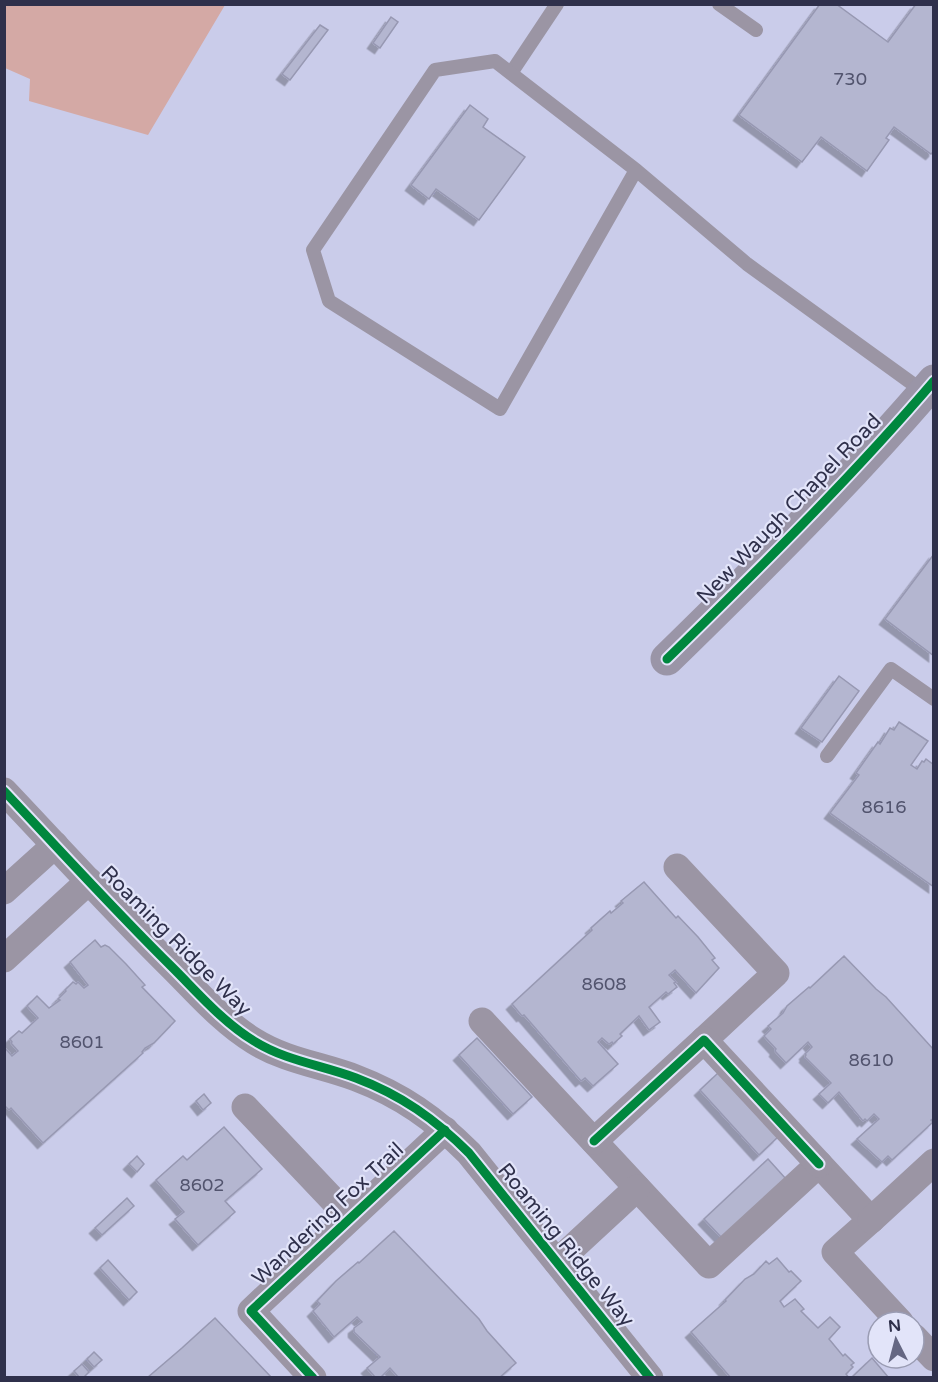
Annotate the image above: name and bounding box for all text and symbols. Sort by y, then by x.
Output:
house number: 730 [833,68,867,90]
street label: New Waugh Chapel Road [692,409,886,609]
house number: 8616 [861,796,907,818]
street label: Roaming Ridge Way [95,860,257,1022]
house number: 8608 [581,973,627,995]
house number: 8601 [59,1031,105,1053]
house number: 8610 [848,1049,894,1071]
street label: Wandering Fox Trail [247,1137,409,1291]
street label: Roaming Ridge Way [492,1158,640,1332]
house number: 8602 [179,1174,225,1196]
north arrow [866,1310,926,1370]
text: N [887,1315,902,1337]

